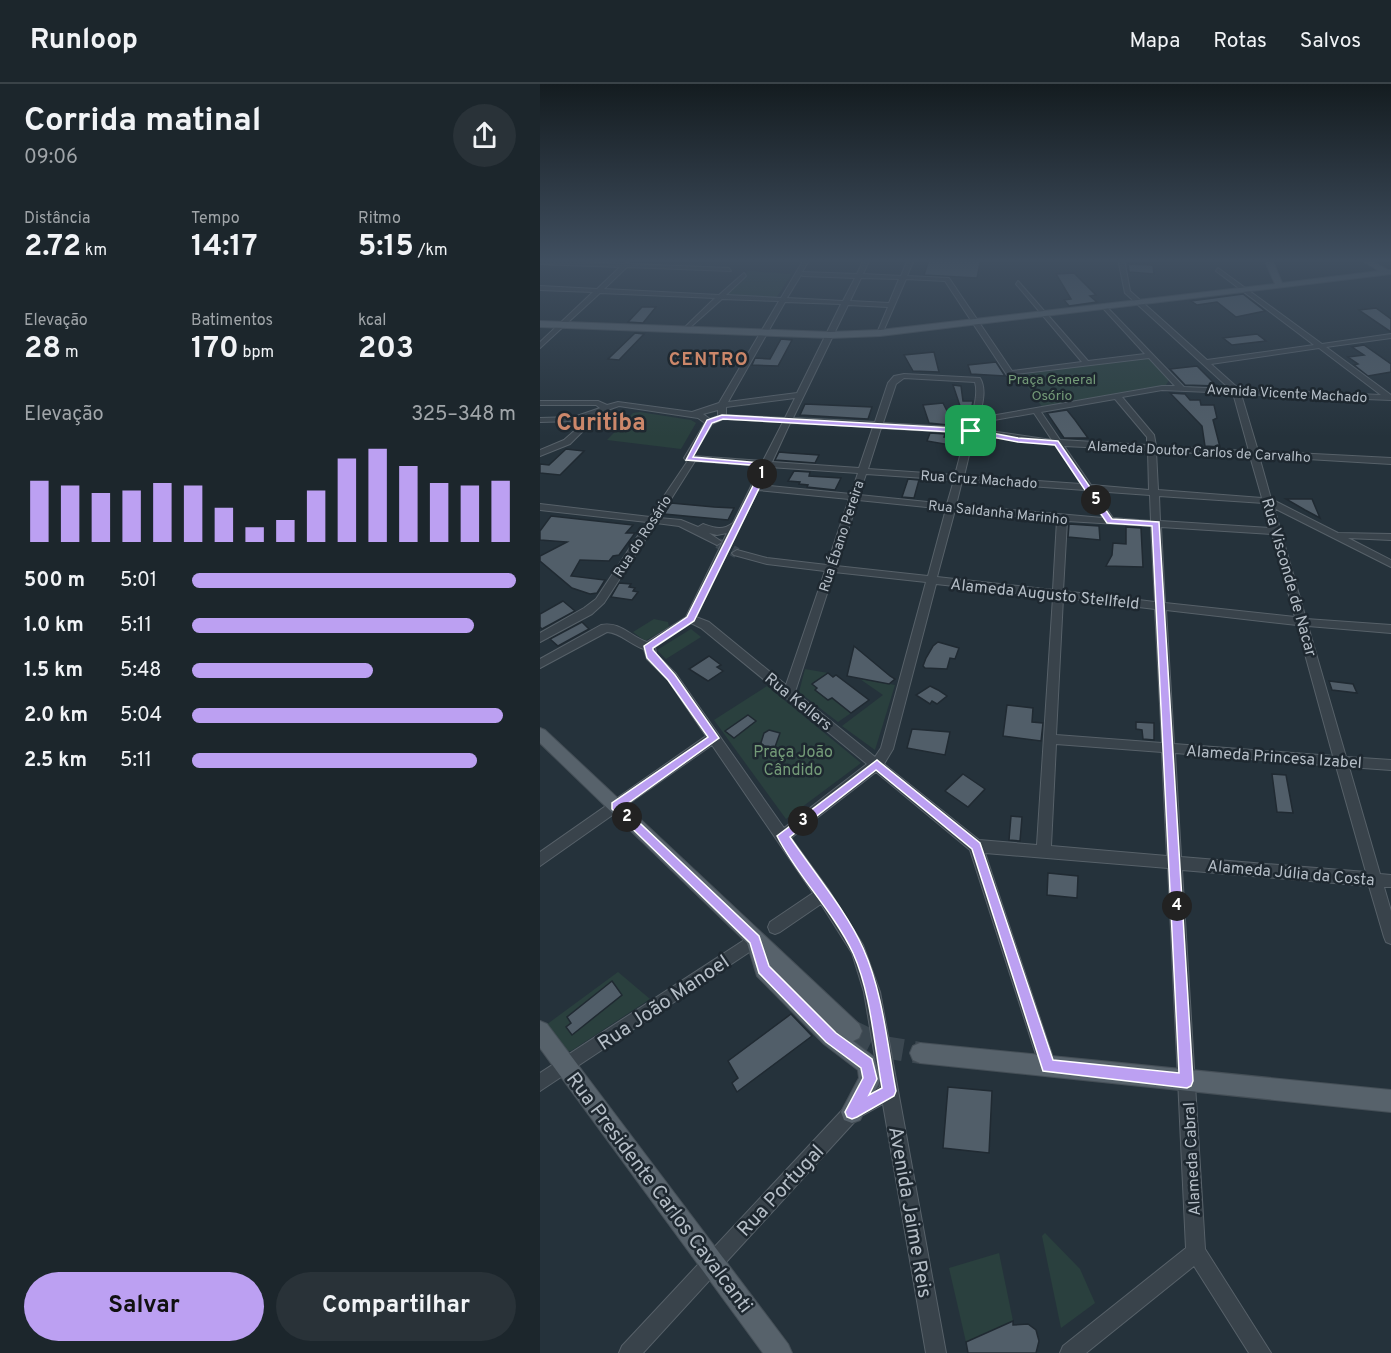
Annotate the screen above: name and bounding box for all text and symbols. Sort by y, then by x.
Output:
text: Runloop [30,23,138,59]
text: Mapa [1130,28,1180,55]
text: Rotas [1213,28,1267,55]
text: Salvos [1300,28,1361,55]
text: Corrida matinal [24,101,261,143]
button: share [453,104,516,167]
text: 09:06 [24,145,78,171]
text: Distância [24,209,90,229]
text: Tempo [191,209,240,229]
text: Ritmo [358,209,401,229]
text: 2.72 [24,229,81,266]
text: 14:17 [191,229,258,266]
text: 5:15 [358,229,414,266]
text: km [81,241,107,261]
text: /km [414,241,448,261]
text: Elevação [24,311,88,331]
text: Batimentos [191,311,273,331]
text: kcal [358,311,386,331]
text: 28 [24,331,61,368]
text: 170 [191,331,239,368]
text: 203 [358,331,414,368]
text: m [61,343,79,363]
text: bpm [239,343,274,363]
district label: CENTRO [669,349,749,372]
park label: Praça General Osório [1008,372,1096,405]
street label: Avenida Vicente Machado [1206,382,1368,407]
text: Elevação [24,402,104,428]
text: 325–348 m [411,402,516,428]
pin [945,405,996,456]
district label: Curitiba [556,409,646,439]
icon: arrive [954,414,987,447]
street label: Alameda Doutor Carlos de Carvalho [1087,438,1311,467]
pin: 1 [747,459,777,489]
text: 1 [759,464,765,484]
street label: Rua Cruz Machado [920,468,1038,493]
street label: Rua Ébano Pereira [815,478,868,594]
pin: 5 [1081,485,1111,515]
text: 5 [1091,490,1101,510]
street label: Rua do Rosário [611,493,676,581]
street label: Rua Visconde de Nacar [1256,496,1320,659]
street label: Rua Saldanha Marinho [927,498,1069,529]
text: 500 m [24,568,85,594]
text: 5:01 [120,568,157,594]
street label: Alameda Augusto Stellfeld [949,575,1140,615]
text: 1.0 km [24,613,84,639]
text: 5:11 [120,613,152,639]
text: 1.5 km [24,658,83,684]
text: 5:48 [120,658,162,684]
street label: Rua Kellers [760,669,836,736]
text: 2.0 km [24,703,88,729]
text: 5:04 [120,703,162,729]
street label: Alameda Princesa Izabel [1185,742,1362,774]
park label: Praça João Cândido [753,743,833,781]
text: 2.5 km [24,748,87,774]
text: 5:11 [120,748,152,774]
pin: 2 [612,802,642,832]
pin: 3 [788,806,818,836]
text: 2 [622,807,632,827]
text: 3 [798,811,808,831]
street label: Alameda Júlia da Costa [1206,857,1375,891]
pin: 4 [1162,891,1192,921]
text: 4 [1172,896,1182,916]
street label: Rua João Manoel [593,950,735,1057]
street label: Rua Presidente Carlos Cavalcanti [559,1068,758,1319]
street label: Alameda Cabral [1180,1102,1206,1216]
street label: Avenida Jaime Reis [881,1125,937,1300]
street label: Rua Portugal [732,1140,831,1243]
button: Salvar [24,1272,264,1341]
button: Compartilhar [276,1272,516,1341]

